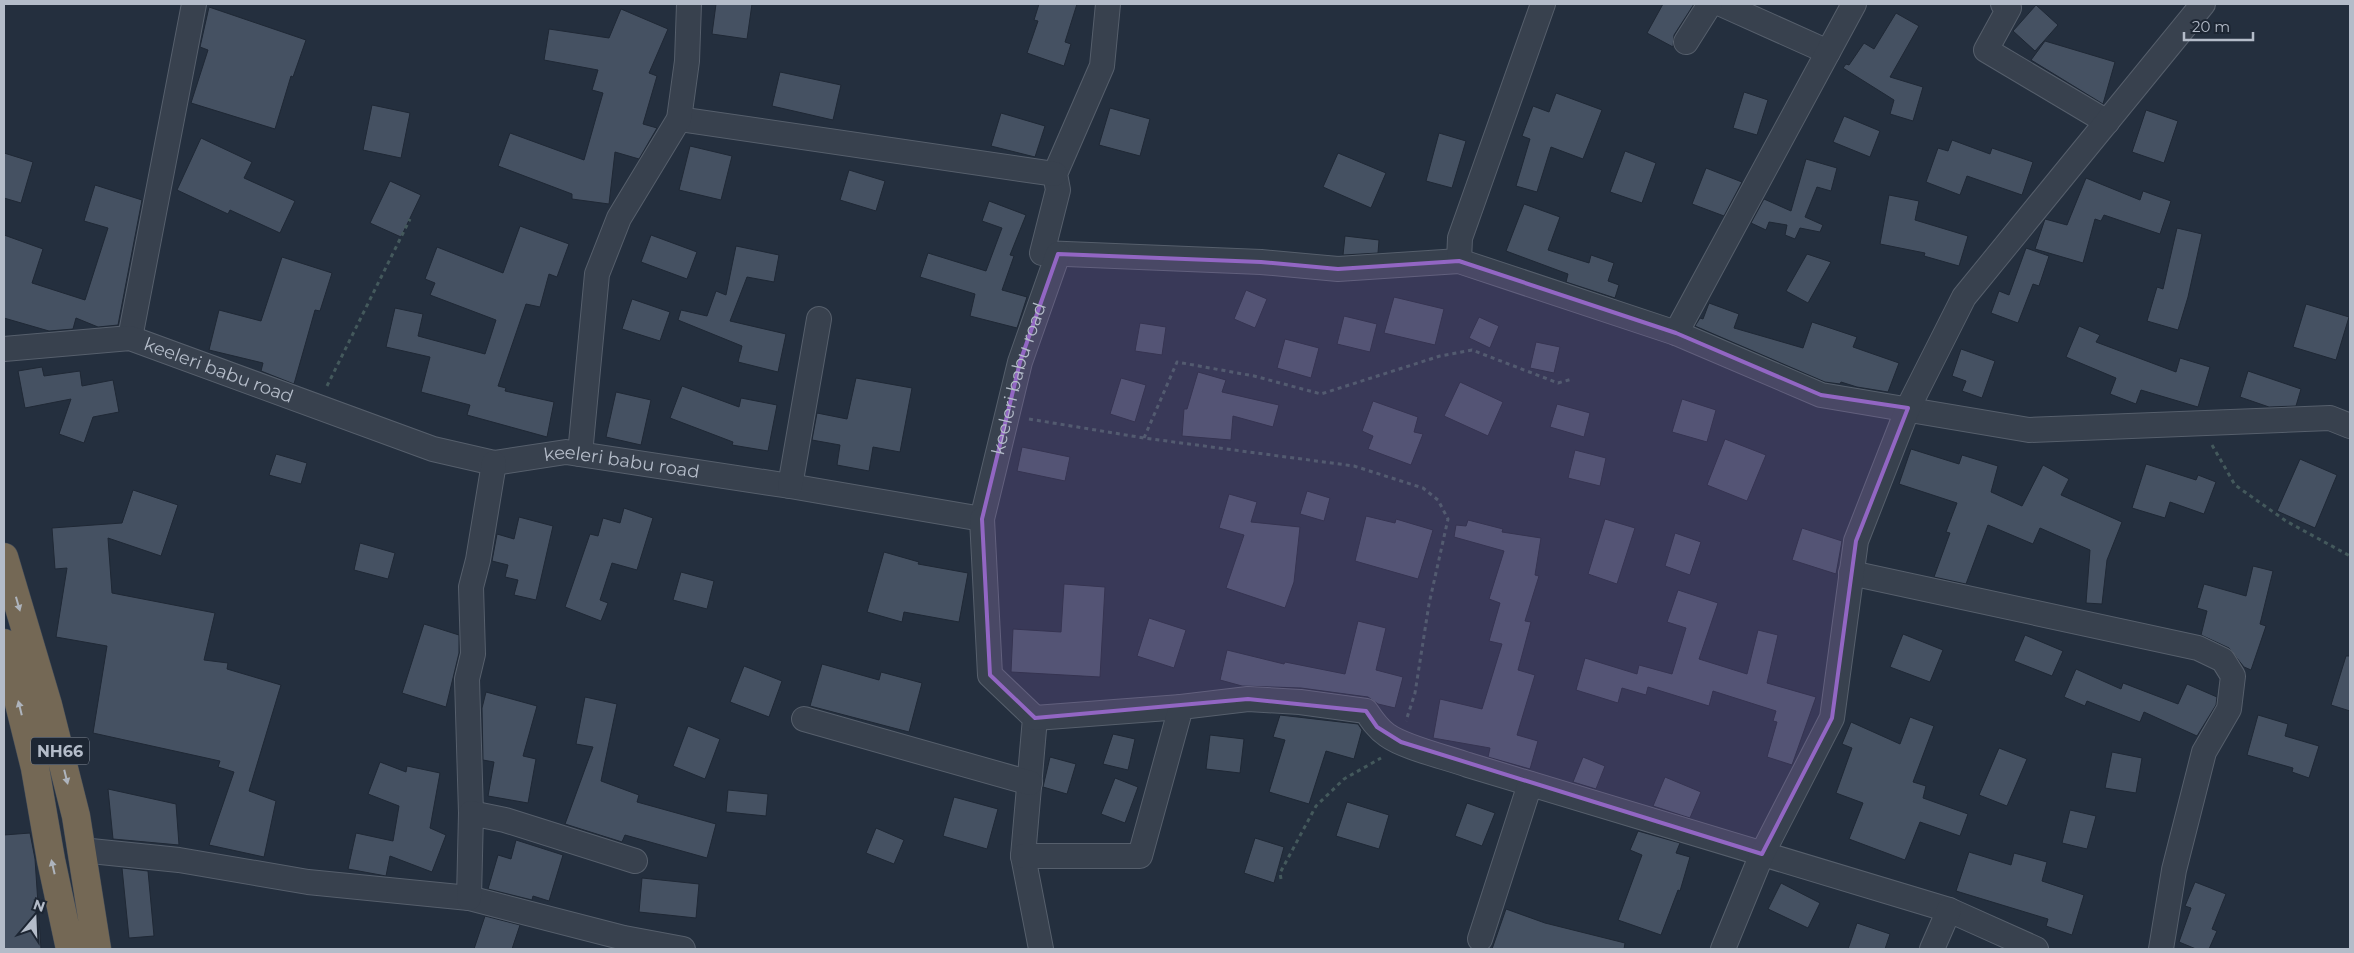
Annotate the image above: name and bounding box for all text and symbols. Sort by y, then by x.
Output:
scale bar [2184,10,2253,42]
text: 20 m [2192,17,2230,36]
street label: keeleri babu road [987,300,1051,457]
street label: keeleri babu road [141,333,296,408]
street label: keeleri babu road [542,441,701,483]
one-way arrow [15,596,23,611]
one-way arrow [16,701,24,716]
road number: NH66 [31,738,89,764]
one-way arrow [62,770,70,785]
one-way arrow [48,859,56,875]
north arrow [10,893,60,943]
text: N [31,895,48,916]

